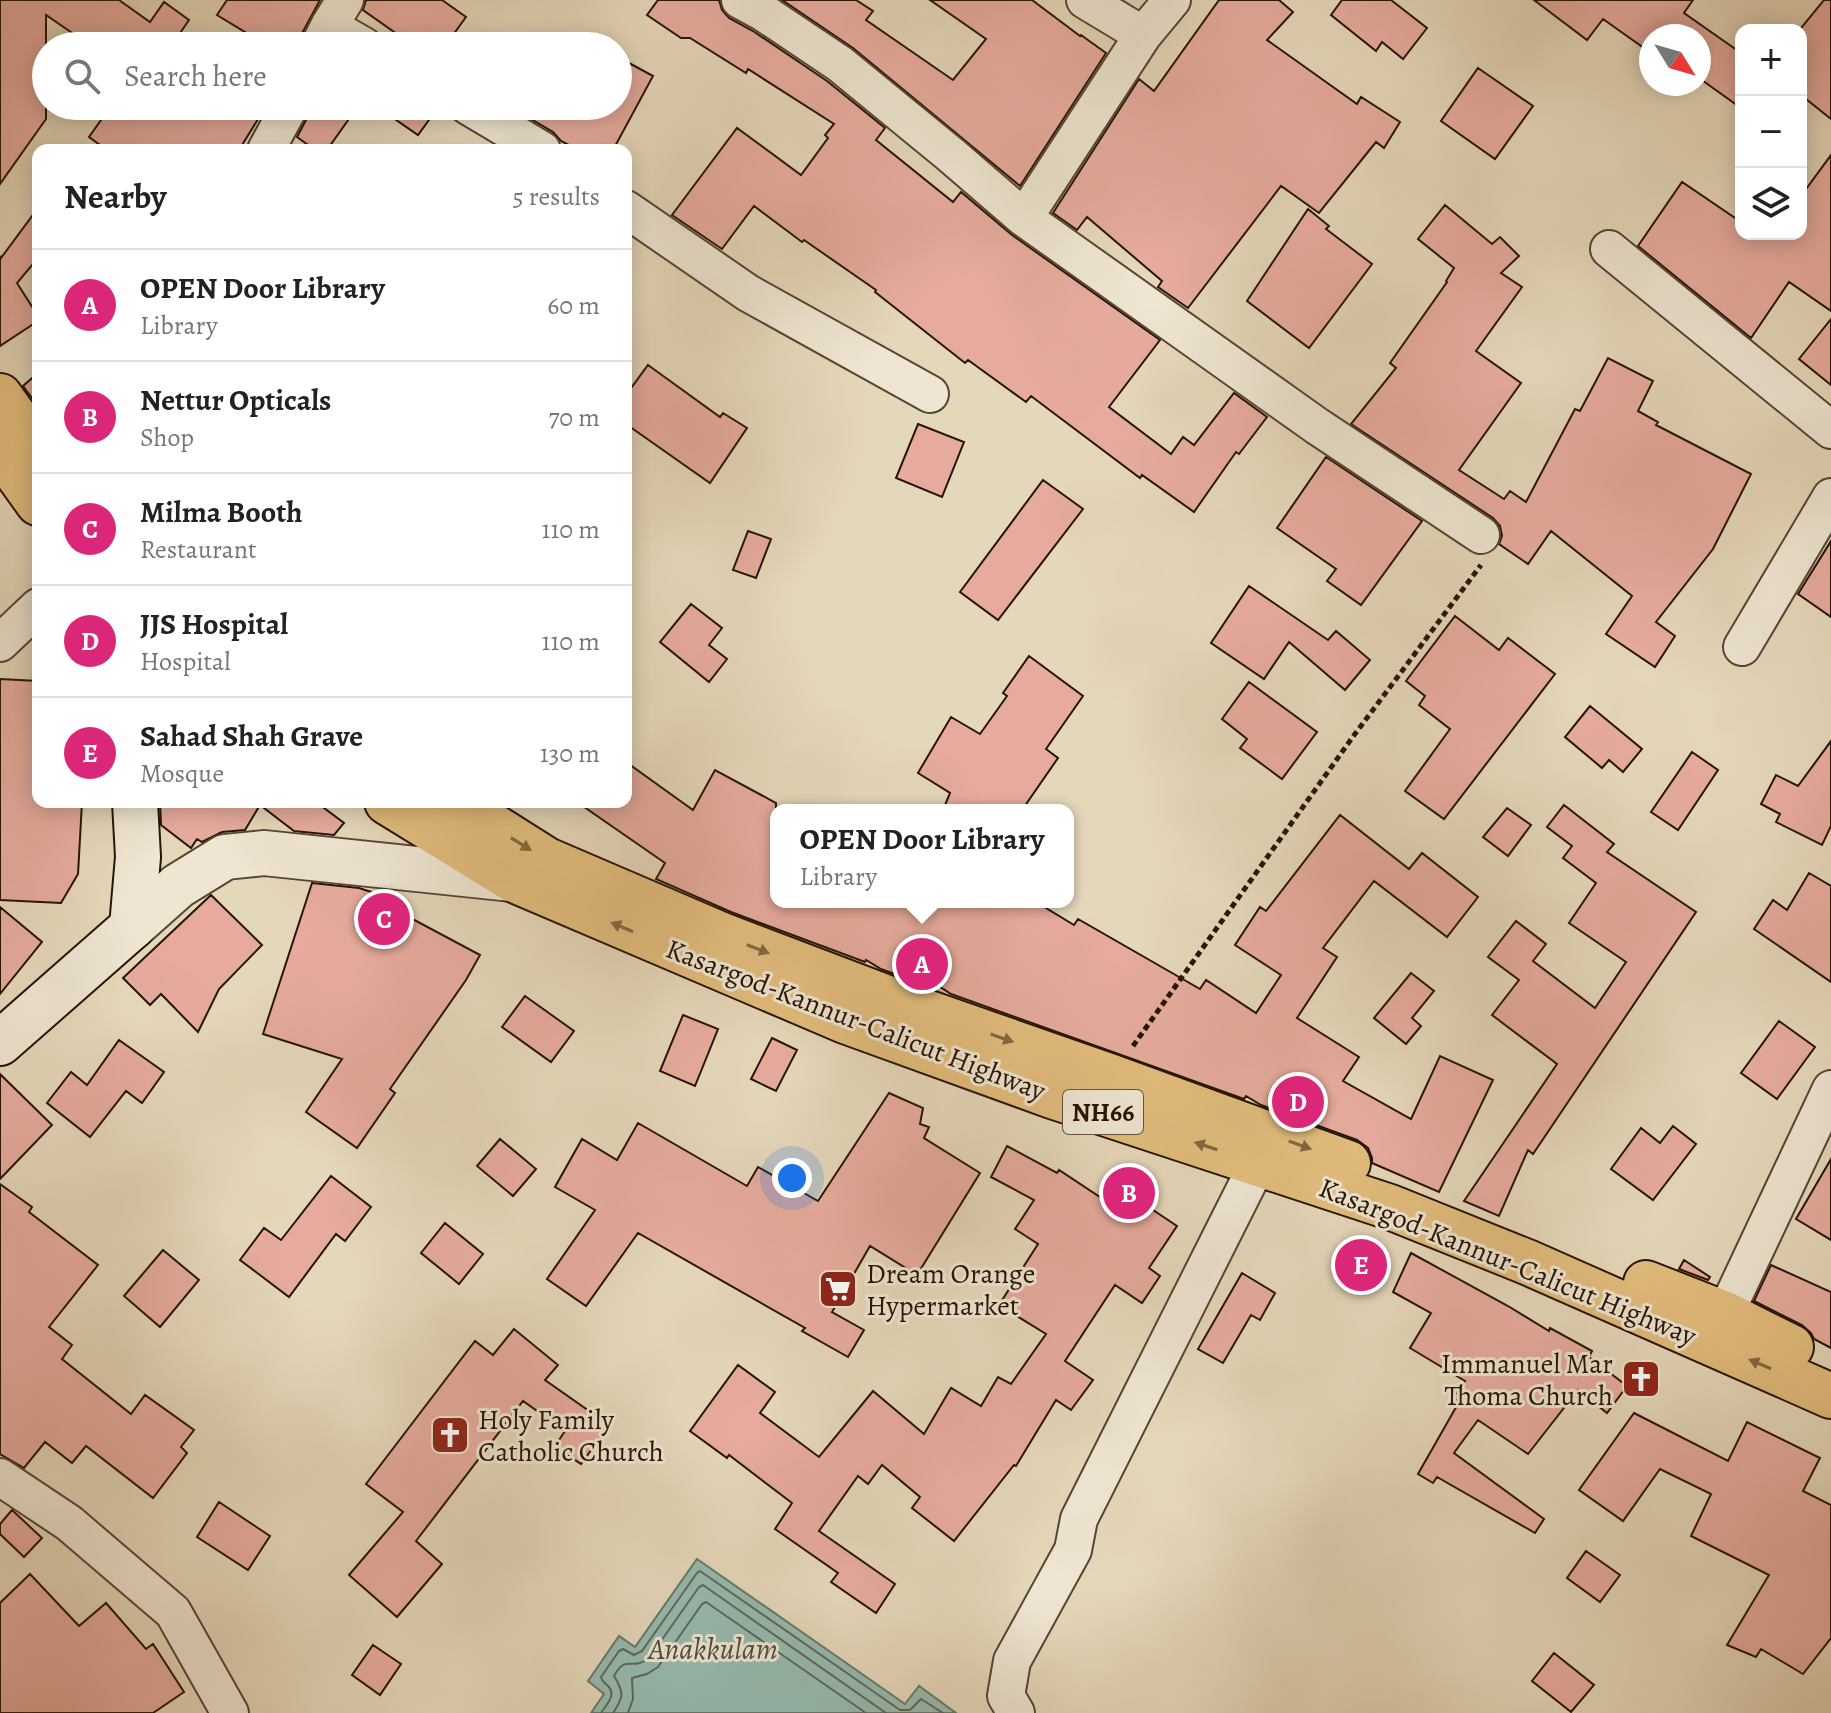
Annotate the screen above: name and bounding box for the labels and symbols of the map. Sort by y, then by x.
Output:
north arrow [1639,24,1711,96]
one-way arrow [510,836,532,850]
pin: C [358,889,410,949]
one-way arrow [610,920,634,933]
street label: Kasargod-Kannur-Calicut Highway [660,930,1051,1110]
pin: A [896,934,948,994]
one-way arrow [746,943,770,956]
one-way arrow [991,1033,1015,1045]
pin: D [1272,1072,1324,1132]
road number: NH66 [1063,1090,1143,1134]
one-way arrow [1193,1139,1217,1152]
one-way arrow [1288,1139,1312,1152]
your location [772,1158,812,1198]
pin: B [1103,1163,1155,1223]
street label: Kasargod-Kannur-Calicut Highway [1313,1169,1702,1355]
pin: E [1335,1235,1387,1295]
place label: Dream Orange Hypermarket [866,1255,1035,1325]
supermarket icon: Dream Orange Hypermarket [817,1268,859,1310]
place label: Immanuel Mar Thoma Church [1441,1345,1613,1415]
one-way arrow [1748,1357,1772,1370]
church icon: Immanuel Mar Thoma Church [1620,1358,1662,1400]
place label: Holy Family Catholic Church [478,1401,664,1471]
church icon: Holy Family Catholic Church [429,1414,471,1456]
water label: Anakkulam [646,1629,778,1669]

